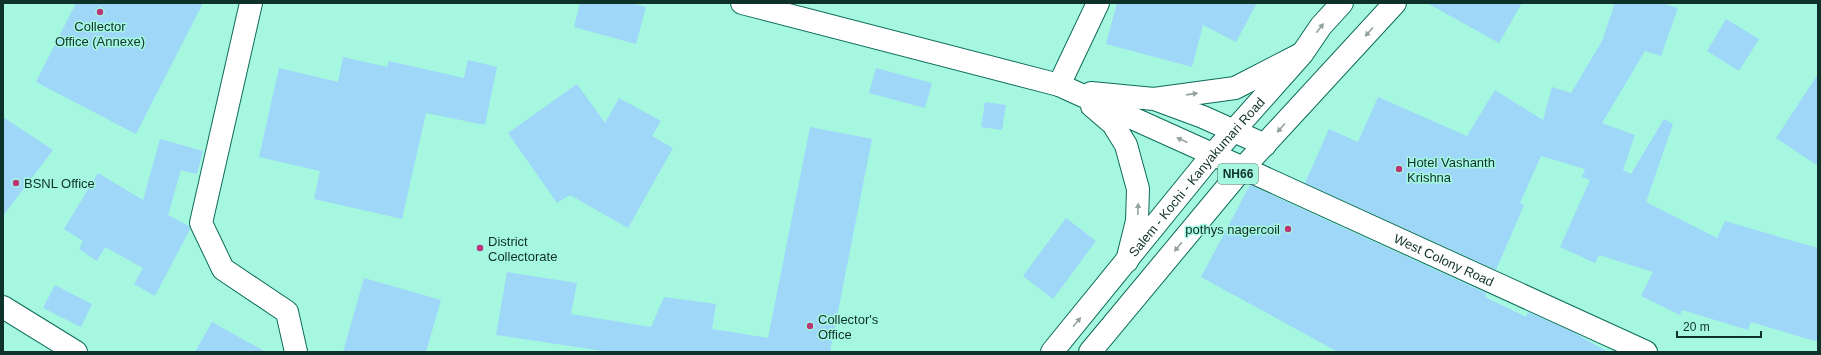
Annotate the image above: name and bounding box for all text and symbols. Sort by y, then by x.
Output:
marker: Collector Office (Annexe) [95,7,105,17]
place label: Collector Office (Annexe) [55,19,145,49]
one-way arrow [1316,22,1325,33]
one-way arrow [1364,27,1373,37]
one-way arrow [1186,91,1198,97]
street label: Salem - Kochi - Kanyakumari Road [1126,95,1268,260]
one-way arrow [1276,123,1286,133]
one-way arrow [1176,136,1188,142]
place label: Hotel Vashanth Krishna [1407,155,1495,185]
road number: NH66 [1218,164,1258,184]
marker: Hotel Vashanth Krishna [1394,164,1404,174]
place label: BSNL Office [24,176,95,191]
marker: BSNL Office [11,178,21,188]
one-way arrow [1134,203,1141,215]
place label: pothys nagercoil [1185,222,1280,237]
marker: pothys nagercoil [1283,224,1293,234]
street label: West Colony Road [1391,231,1496,290]
place label: District Collectorate [488,234,557,264]
one-way arrow [1173,242,1182,253]
marker: District Collectorate [475,243,485,253]
place label: Collector's Office [818,312,879,342]
scale bar [1677,313,1761,339]
one-way arrow [1073,317,1082,327]
text: 20 m [1683,320,1710,334]
marker: Collector's Office [805,321,815,331]

